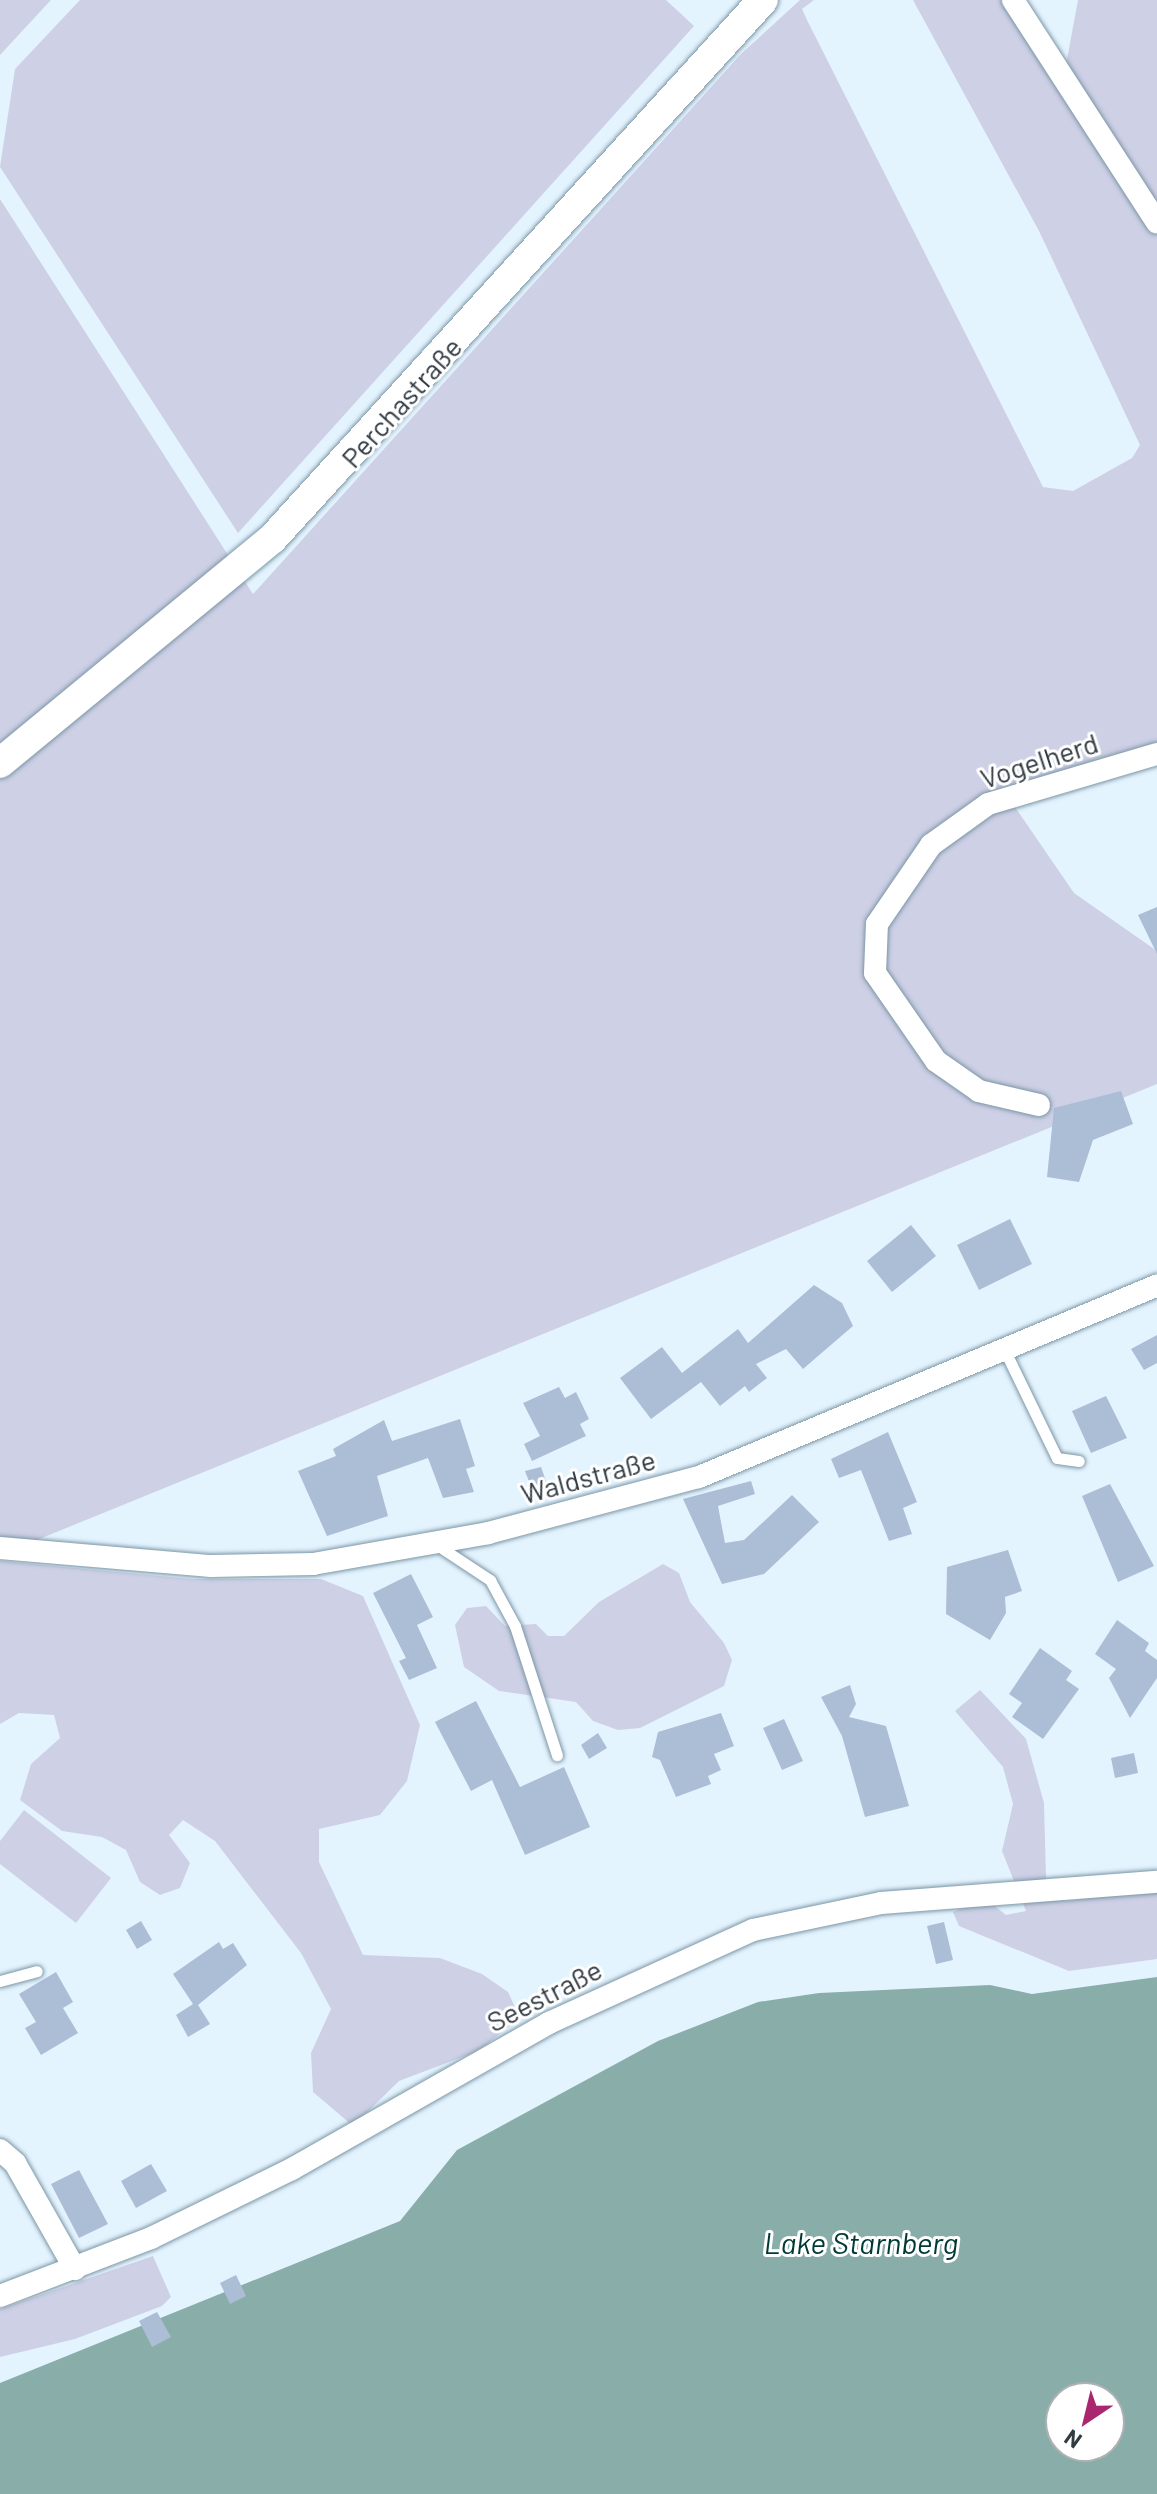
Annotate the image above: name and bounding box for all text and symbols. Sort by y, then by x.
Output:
street label: Perchastraße [334,330,468,474]
street label: Vogelherd [976,725,1102,795]
street label: Waldstraße [517,1442,659,1510]
street label: Seestraße [481,1952,607,2038]
water label: Lake Starnberg [764,2224,958,2260]
north arrow [1045,2382,1125,2462]
text: N [1059,2425,1086,2455]

